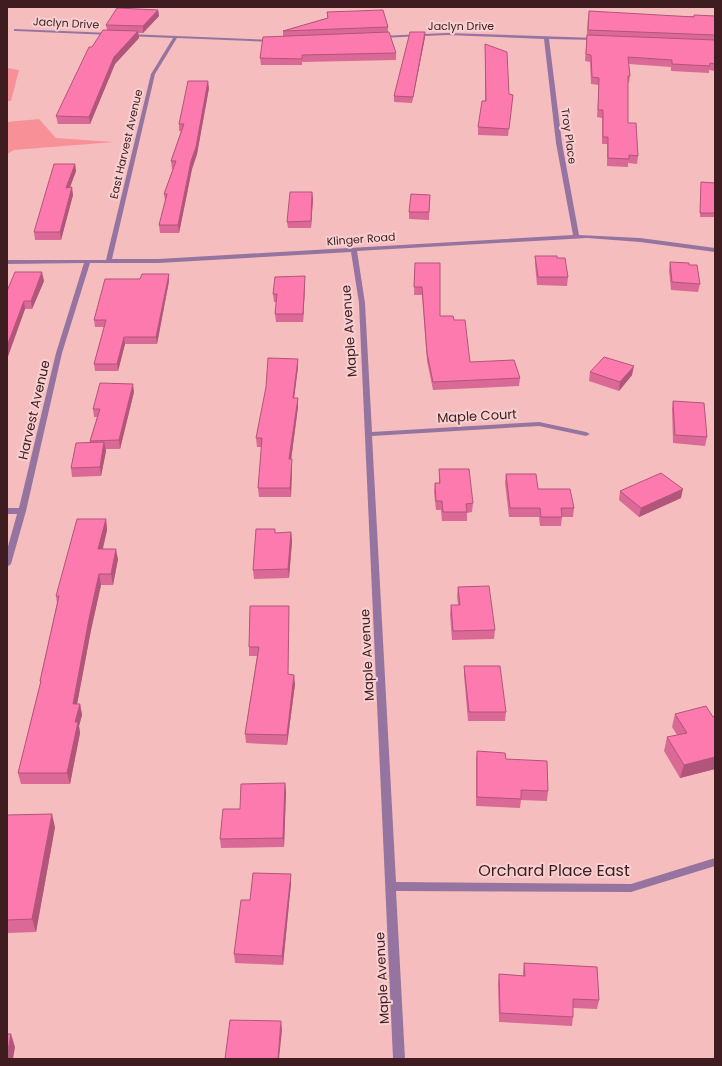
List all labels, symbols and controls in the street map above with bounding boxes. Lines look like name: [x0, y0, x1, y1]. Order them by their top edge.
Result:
street label: Jaclyn Drive: [32, 13, 100, 33]
street label: Jaclyn Drive: [428, 18, 494, 34]
street label: East Harvest Avenue: [106, 88, 146, 200]
street label: Troy Place: [557, 107, 581, 165]
street label: Klinger Road: [326, 229, 396, 249]
street label: Maple Avenue: [336, 284, 362, 378]
street label: Harvest Avenue: [13, 358, 55, 462]
street label: Maple Court: [437, 404, 518, 428]
street label: Maple Avenue: [355, 608, 379, 702]
street label: Orchard Place East: [478, 859, 630, 882]
street label: Maple Avenue: [370, 931, 394, 1025]

